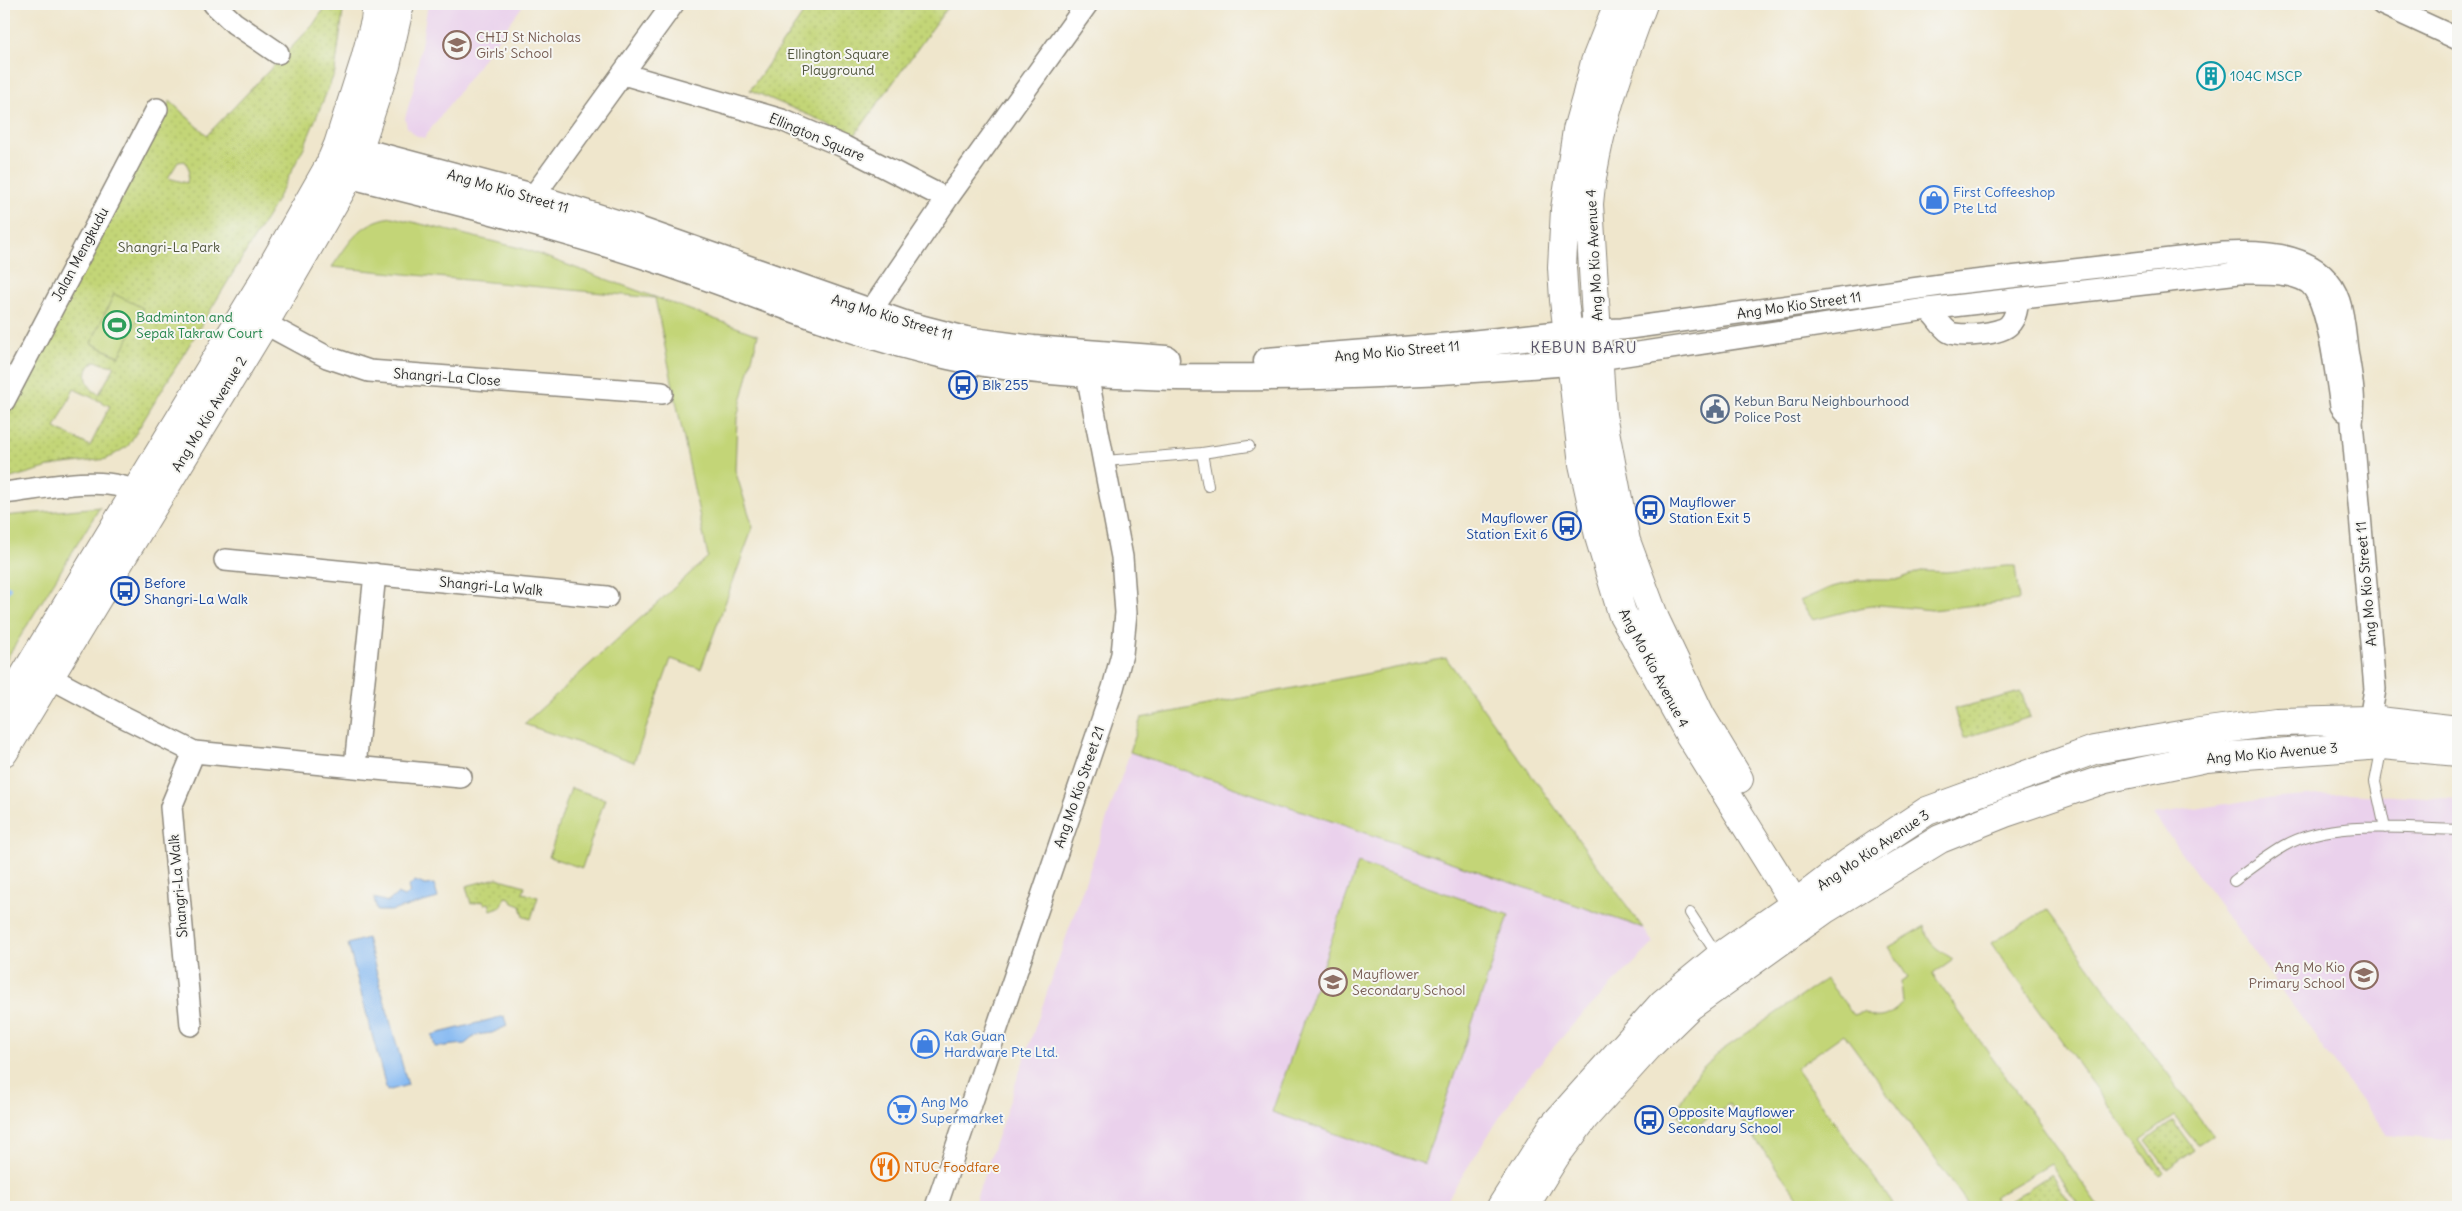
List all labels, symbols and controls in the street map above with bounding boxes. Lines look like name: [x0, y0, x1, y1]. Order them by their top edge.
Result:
place label: CHIJ St Nicholas Girls' School: [476, 28, 581, 62]
school or university icon: CHIJ St Nicholas Girls' School: [442, 30, 472, 60]
park label: Ellington Square Playground: [787, 45, 889, 79]
building icon: 104C MSCP: [2196, 61, 2226, 91]
place label: 104C MSCP: [2230, 67, 2302, 85]
street label: Ellington Square: [767, 109, 867, 165]
street label: Ang Mo Kio Street 11: [445, 165, 571, 217]
place label: First Coffeeshop Pte Ltd: [1953, 183, 2055, 217]
shop icon: First Coffeeshop Pte Ltd: [1919, 185, 1949, 215]
street label: Ang Mo Kio Avenue 4: [1582, 189, 1606, 321]
street label: Jalan Mengkudu: [48, 204, 112, 304]
park label: Shangri-La Park: [118, 238, 220, 256]
street label: Ang Mo Kio Street 11: [1736, 287, 1862, 323]
street label: Ang Mo Kio Street 11: [829, 290, 955, 344]
place label: Badminton and Sepak Takraw Court: [136, 308, 263, 342]
sports icon: Badminton and Sepak Takraw Court: [102, 310, 132, 340]
street label: Ang Mo Kio Street 11: [1334, 337, 1460, 365]
district label: KEBUN BARU: [1530, 337, 1638, 357]
street label: Ang Mo Kio Avenue 2: [167, 353, 251, 475]
street label: Shangri-La Close: [393, 364, 501, 390]
bus stop icon: Blk 255: [948, 370, 978, 400]
place label: Blk 255: [982, 376, 1029, 394]
place label: Kebun Baru Neighbourhood Police Post: [1734, 392, 1909, 426]
public building icon: Kebun Baru Neighbourhood Police Post: [1700, 394, 1730, 424]
place label: Mayflower Station Exit 5: [1669, 493, 1751, 527]
bus stop icon: Mayflower Station Exit 5: [1635, 495, 1665, 525]
place label: Mayflower Station Exit 6: [1466, 509, 1548, 543]
bus stop icon: Mayflower Station Exit 6: [1552, 511, 1582, 541]
street label: Ang Mo Kio Street 11: [2352, 521, 2380, 647]
street label: Shangri-La Walk: [438, 573, 544, 599]
place label: Before Shangri-La Walk: [144, 574, 248, 608]
bus stop icon: Before Shangri-La Walk: [110, 576, 140, 606]
street label: Ang Mo Kio Avenue 4: [1615, 605, 1693, 731]
street label: Ang Mo Kio Street 21: [1050, 724, 1108, 850]
street label: Ang Mo Kio Avenue 3: [2206, 738, 2339, 768]
street label: Ang Mo Kio Avenue 3: [1813, 806, 1933, 894]
street label: Shangri-La Walk: [165, 833, 191, 939]
place label: Ang Mo Kio Primary School: [2249, 958, 2345, 992]
school or university icon: Ang Mo Kio Primary School: [2349, 960, 2379, 990]
place label: Mayflower Secondary School: [1352, 965, 1465, 999]
school or university icon: Mayflower Secondary School: [1318, 967, 1348, 997]
place label: Kak Guan Hardware Pte Ltd.: [944, 1027, 1058, 1061]
shop icon: Kak Guan Hardware Pte Ltd.: [910, 1029, 940, 1059]
place label: Ang Mo Supermarket: [921, 1093, 1004, 1127]
supermarket icon: Ang Mo Supermarket: [887, 1095, 917, 1125]
place label: Opposite Mayflower Secondary School: [1668, 1103, 1795, 1137]
bus stop icon: Opposite Mayflower Secondary School: [1634, 1105, 1664, 1135]
restaurant icon: NTUC Foodfare: [870, 1152, 900, 1182]
place label: NTUC Foodfare: [904, 1158, 1000, 1176]

